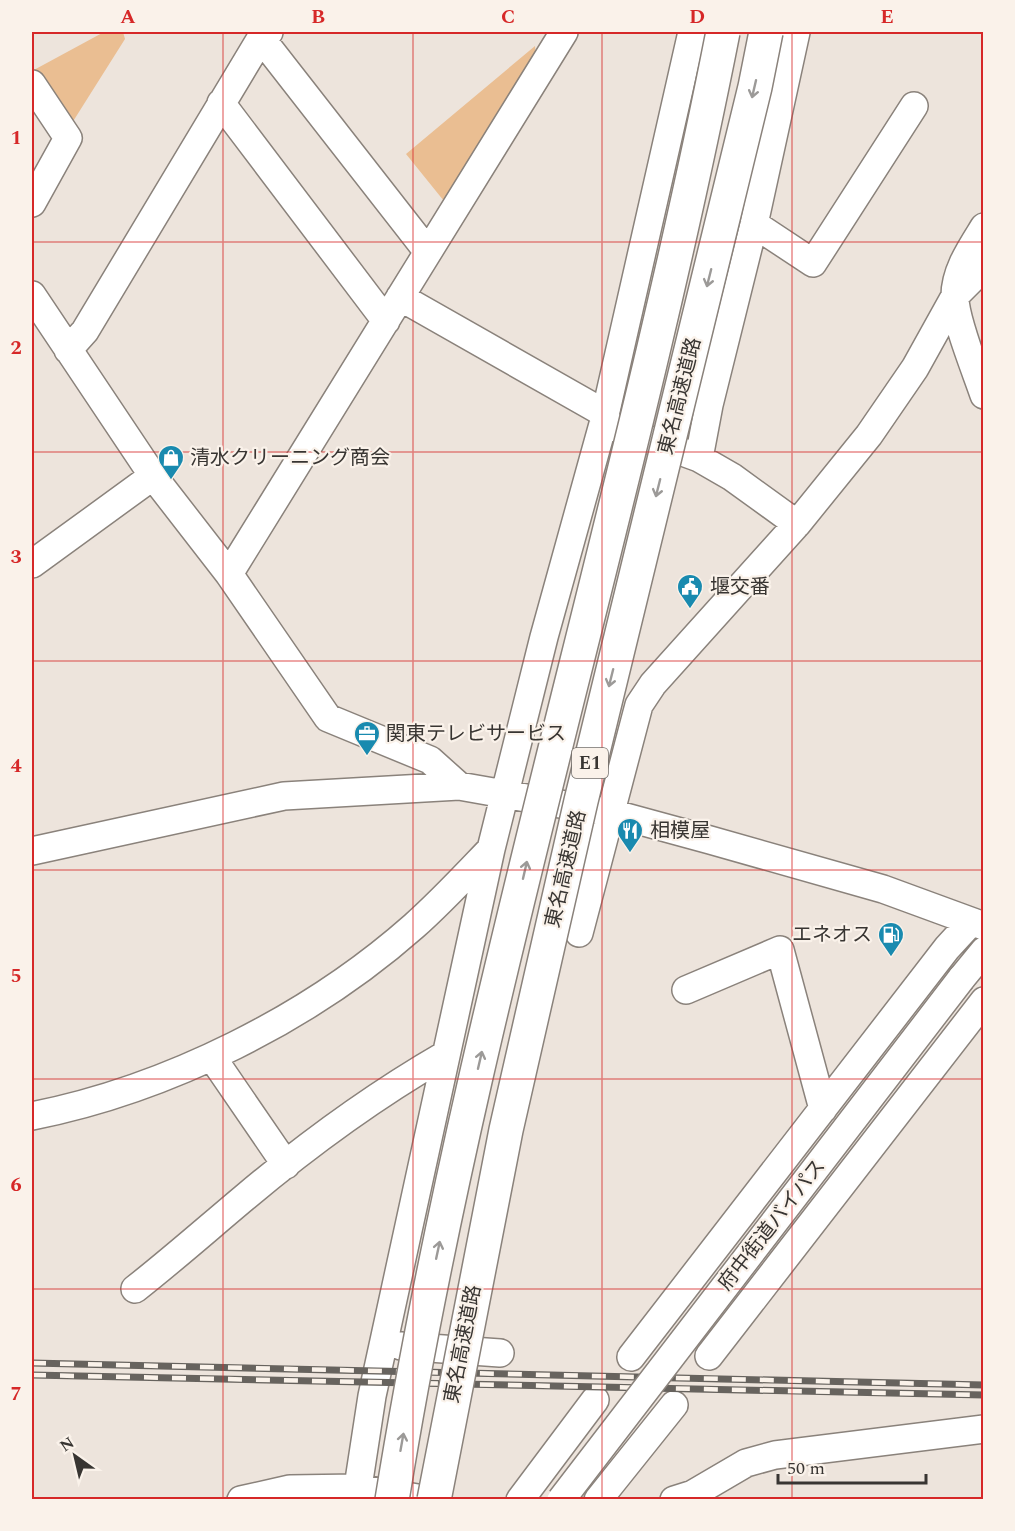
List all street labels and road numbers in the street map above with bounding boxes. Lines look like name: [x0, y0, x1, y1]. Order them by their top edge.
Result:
street label: 東名高速道路: [651, 334, 709, 458]
road number: E1: [572, 748, 608, 778]
street label: 東名高速道路: [538, 807, 594, 931]
street label: 府中街道バイパス: [711, 1153, 833, 1297]
street label: 東名高速道路: [437, 1282, 489, 1406]

